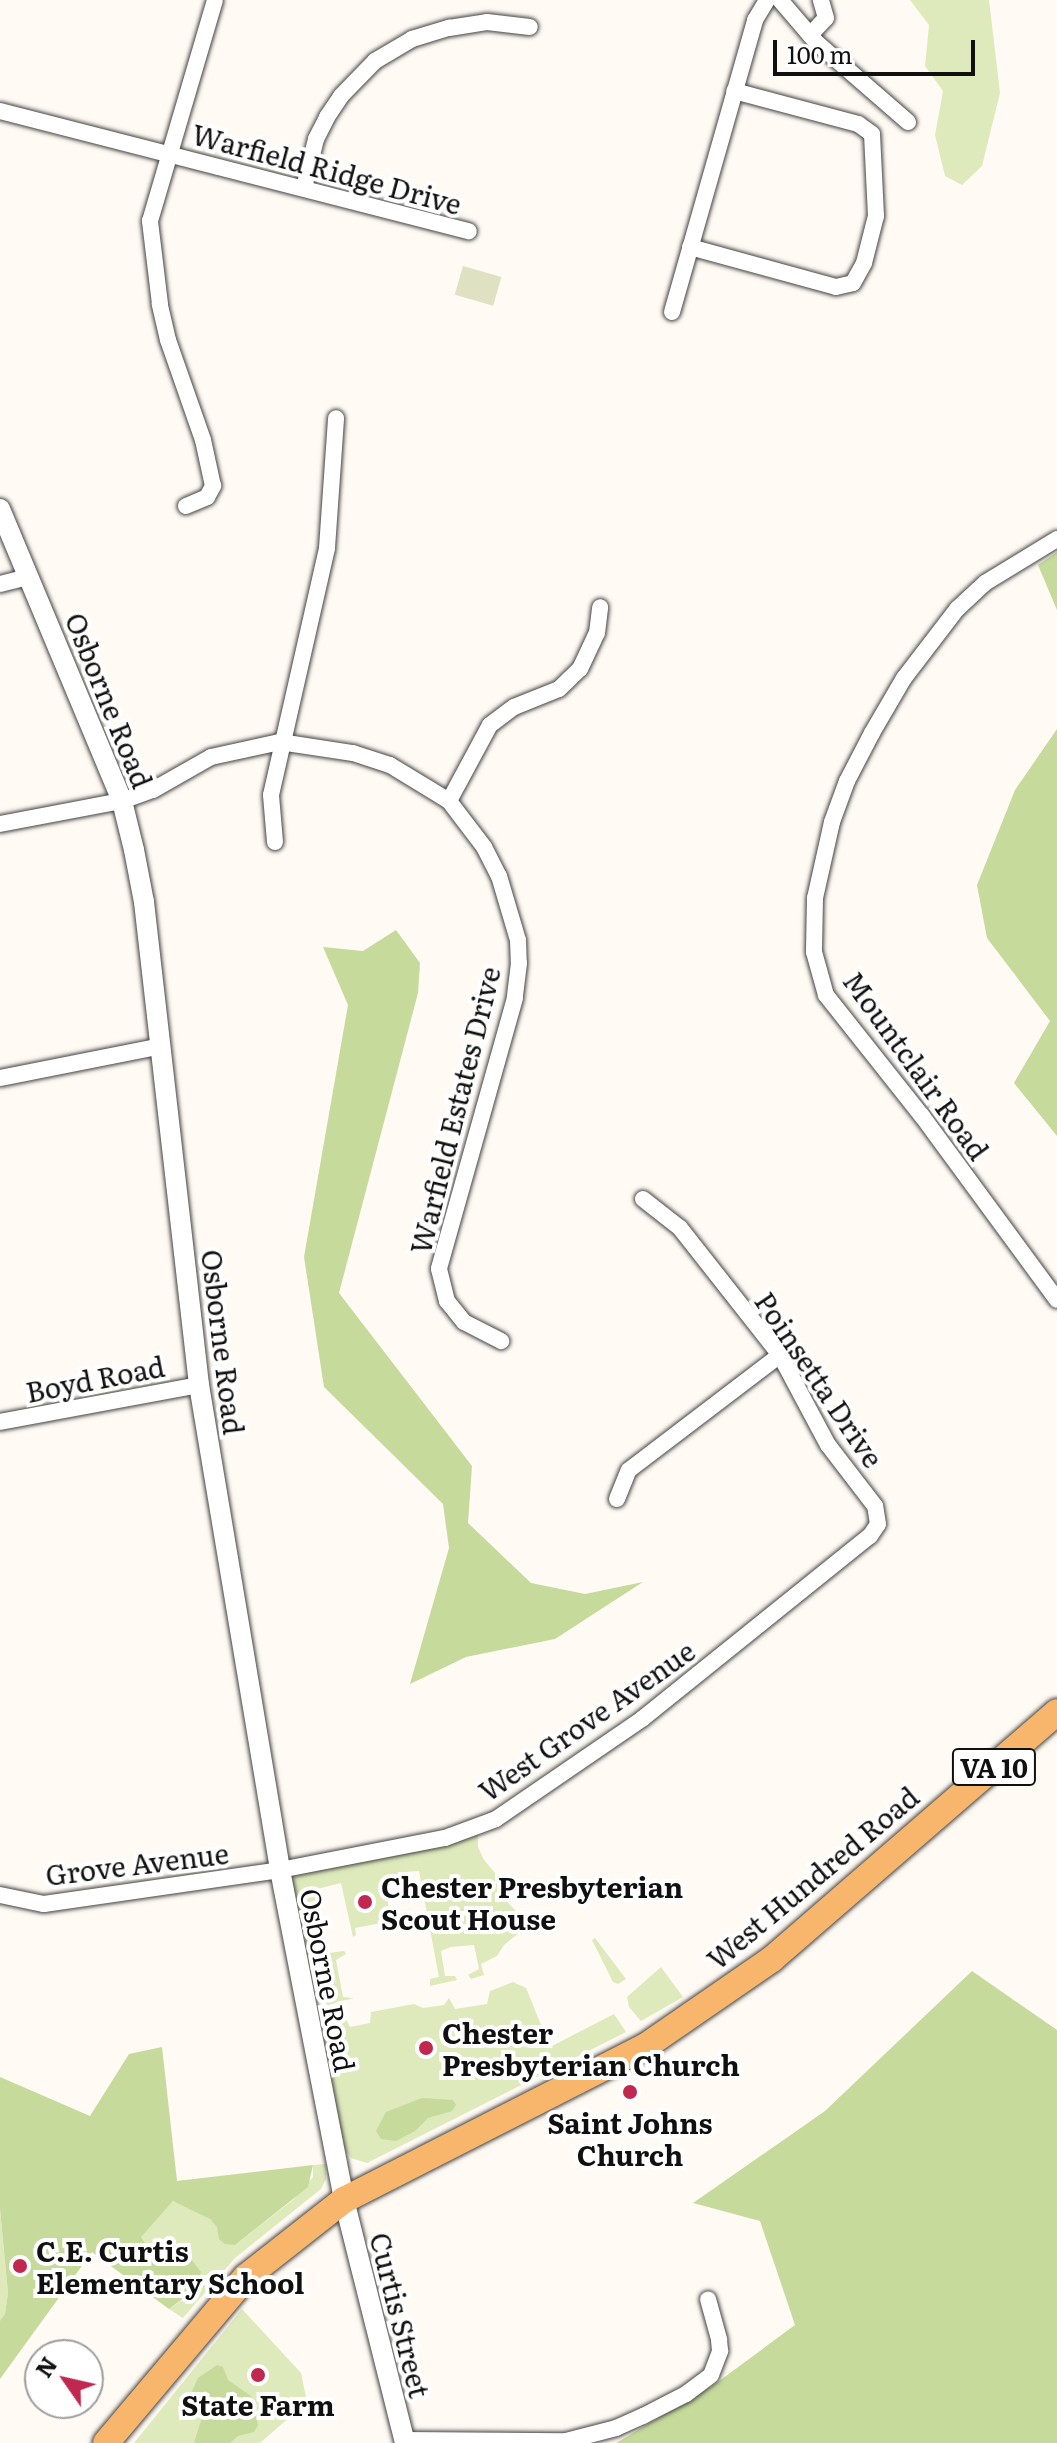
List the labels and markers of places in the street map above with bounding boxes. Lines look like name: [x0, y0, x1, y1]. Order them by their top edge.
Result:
place label: Chester Presbyterian Scout House: [381, 1869, 683, 1935]
marker: Chester Presbyterian Scout House: [356, 1893, 374, 1911]
place label: Chester Presbyterian Church: [442, 2015, 740, 2081]
marker: Chester Presbyterian Church: [417, 2039, 435, 2057]
marker: Saint Johns Church: [621, 2083, 639, 2101]
place label: Saint Johns Church: [548, 2105, 712, 2171]
place label: C.E. Curtis Elementary School: [36, 2233, 304, 2299]
marker: C.E. Curtis Elementary School: [11, 2257, 29, 2275]
marker: State Farm: [249, 2366, 267, 2384]
place label: State Farm: [181, 2387, 335, 2421]

